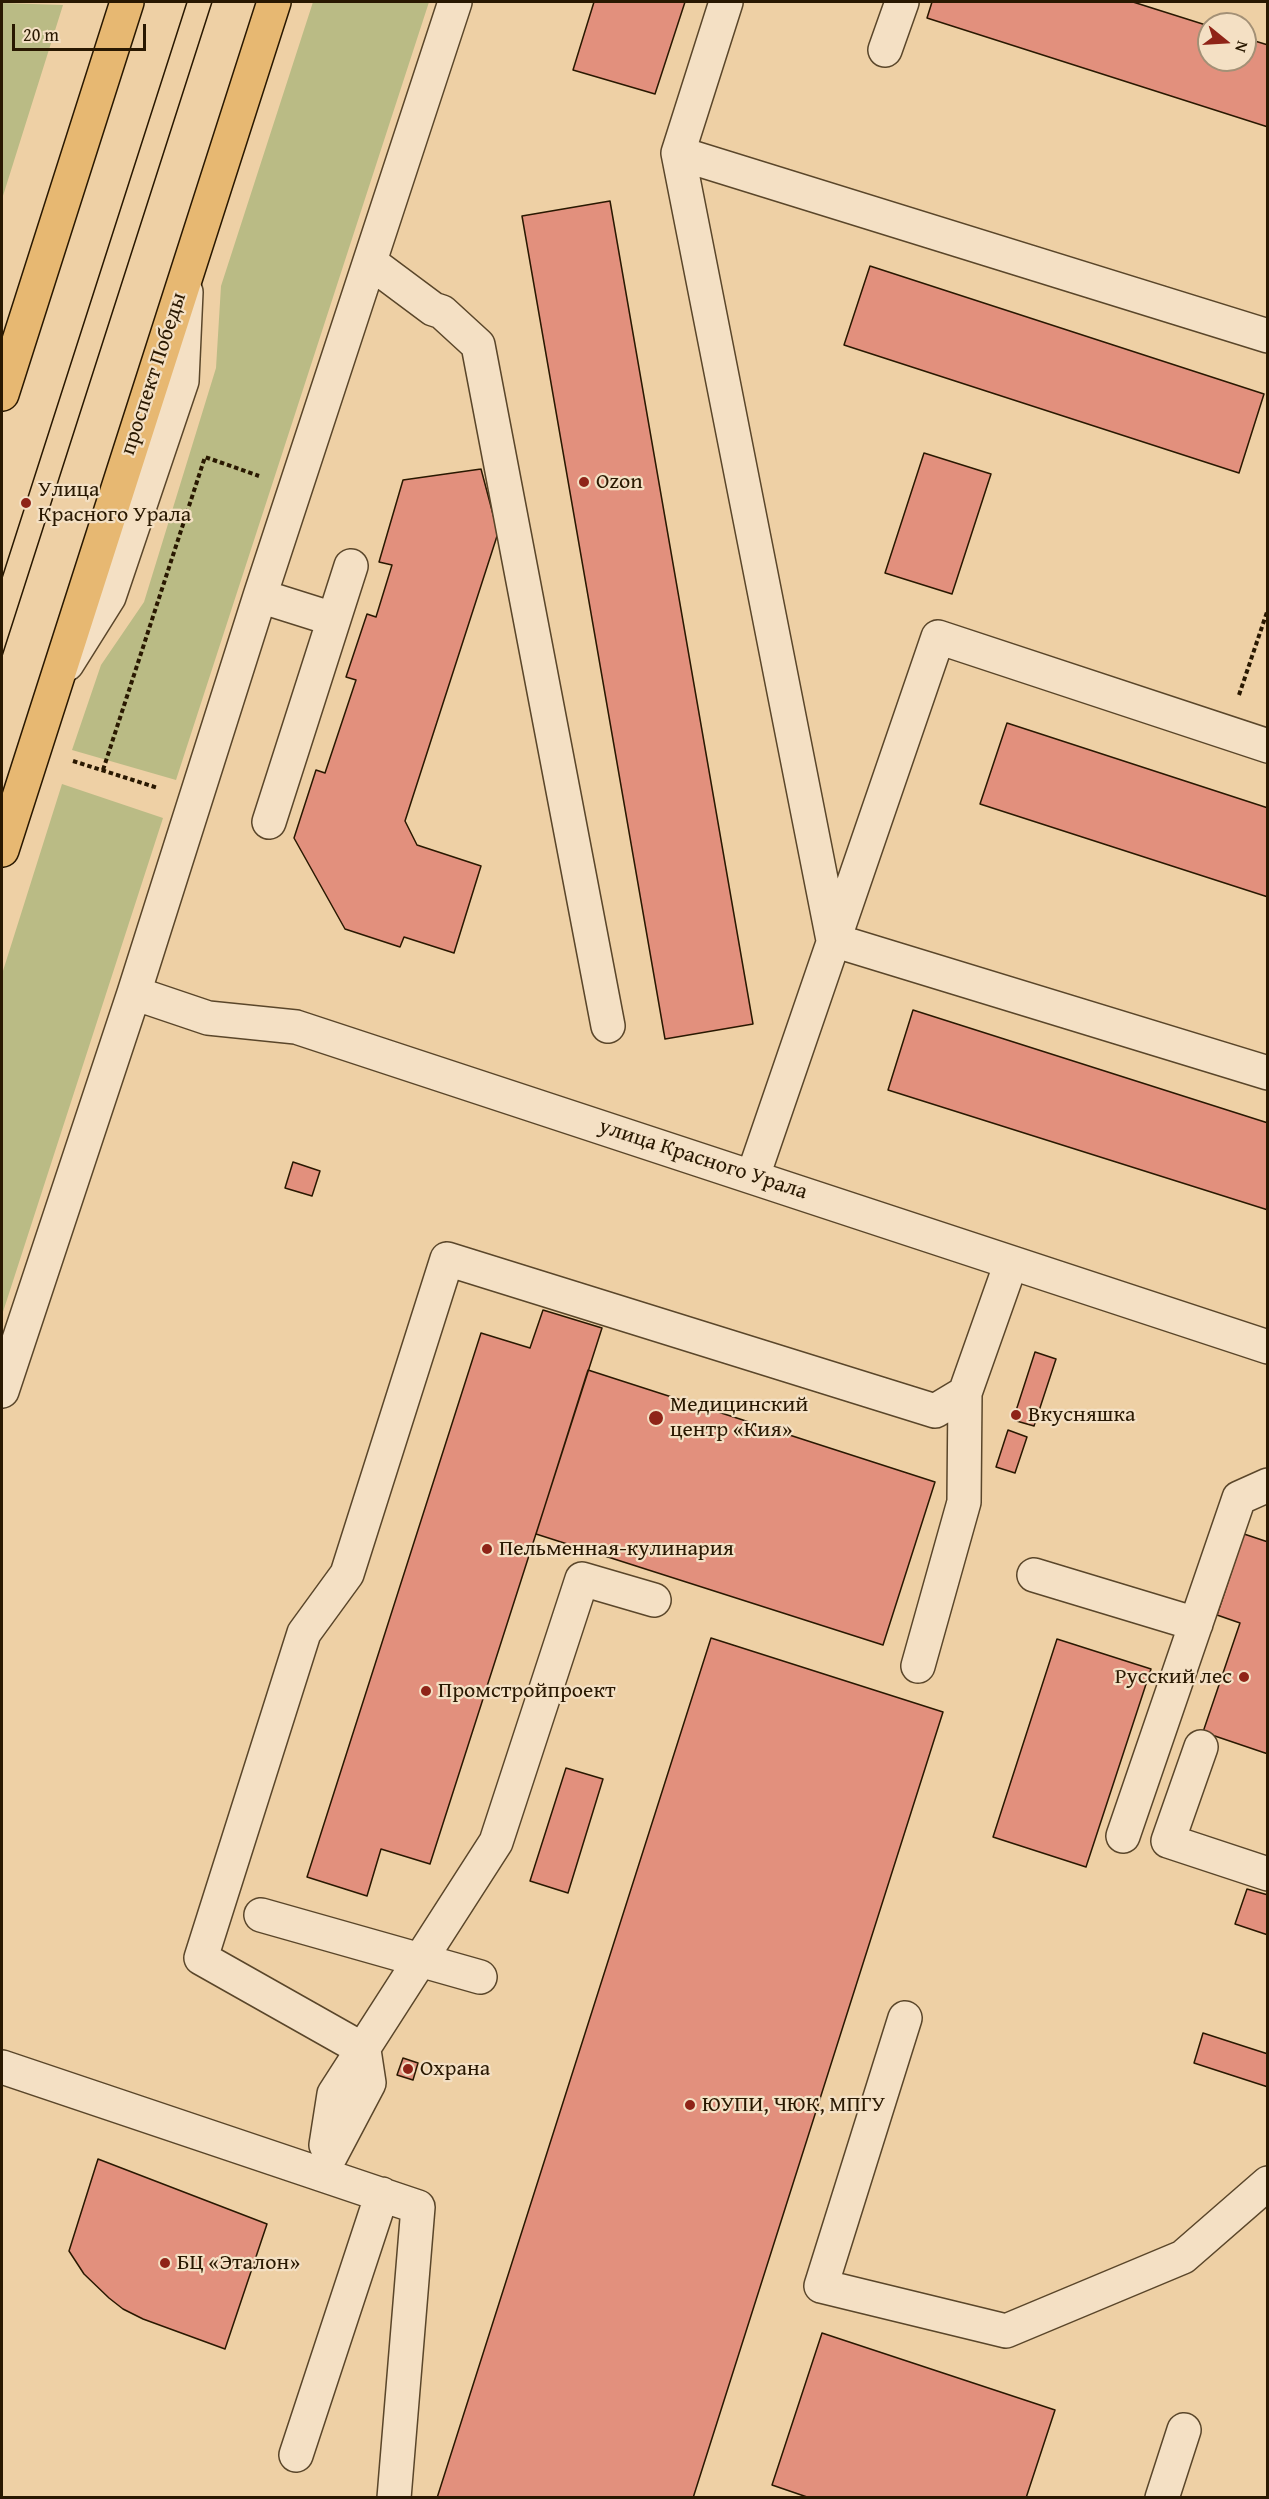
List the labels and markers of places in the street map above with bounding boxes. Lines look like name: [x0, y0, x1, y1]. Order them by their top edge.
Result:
place label: Ozon: [596, 469, 643, 495]
marker: Ozon: [577, 475, 591, 489]
place label: Улица Красного Урала: [38, 477, 191, 528]
marker: Улица Красного Урала: [19, 496, 33, 510]
place label: Медицинский центр «Кия»: [670, 1392, 808, 1444]
place label: Вкусняшка: [1028, 1402, 1135, 1428]
marker: Вкусняшка: [1009, 1408, 1023, 1422]
marker: Медицинский центр «Кия»: [647, 1409, 665, 1427]
place label: Пельменная-кулинария: [499, 1536, 734, 1562]
marker: Пельменная-кулинария: [480, 1542, 494, 1556]
place label: Русский лес: [1115, 1664, 1232, 1690]
marker: Русский лес: [1237, 1670, 1251, 1684]
place label: Промстройпроект: [438, 1678, 616, 1704]
marker: Промстройпроект: [419, 1684, 433, 1698]
place label: Охрана: [420, 2056, 490, 2082]
marker: Охрана: [401, 2062, 415, 2076]
place label: ЮУПИ, ЧЮК, МПГУ: [702, 2092, 885, 2118]
marker: ЮУПИ, ЧЮК, МПГУ: [683, 2098, 697, 2112]
place label: БЦ «Эталон»: [177, 2250, 300, 2276]
marker: БЦ «Эталон»: [158, 2256, 172, 2270]

